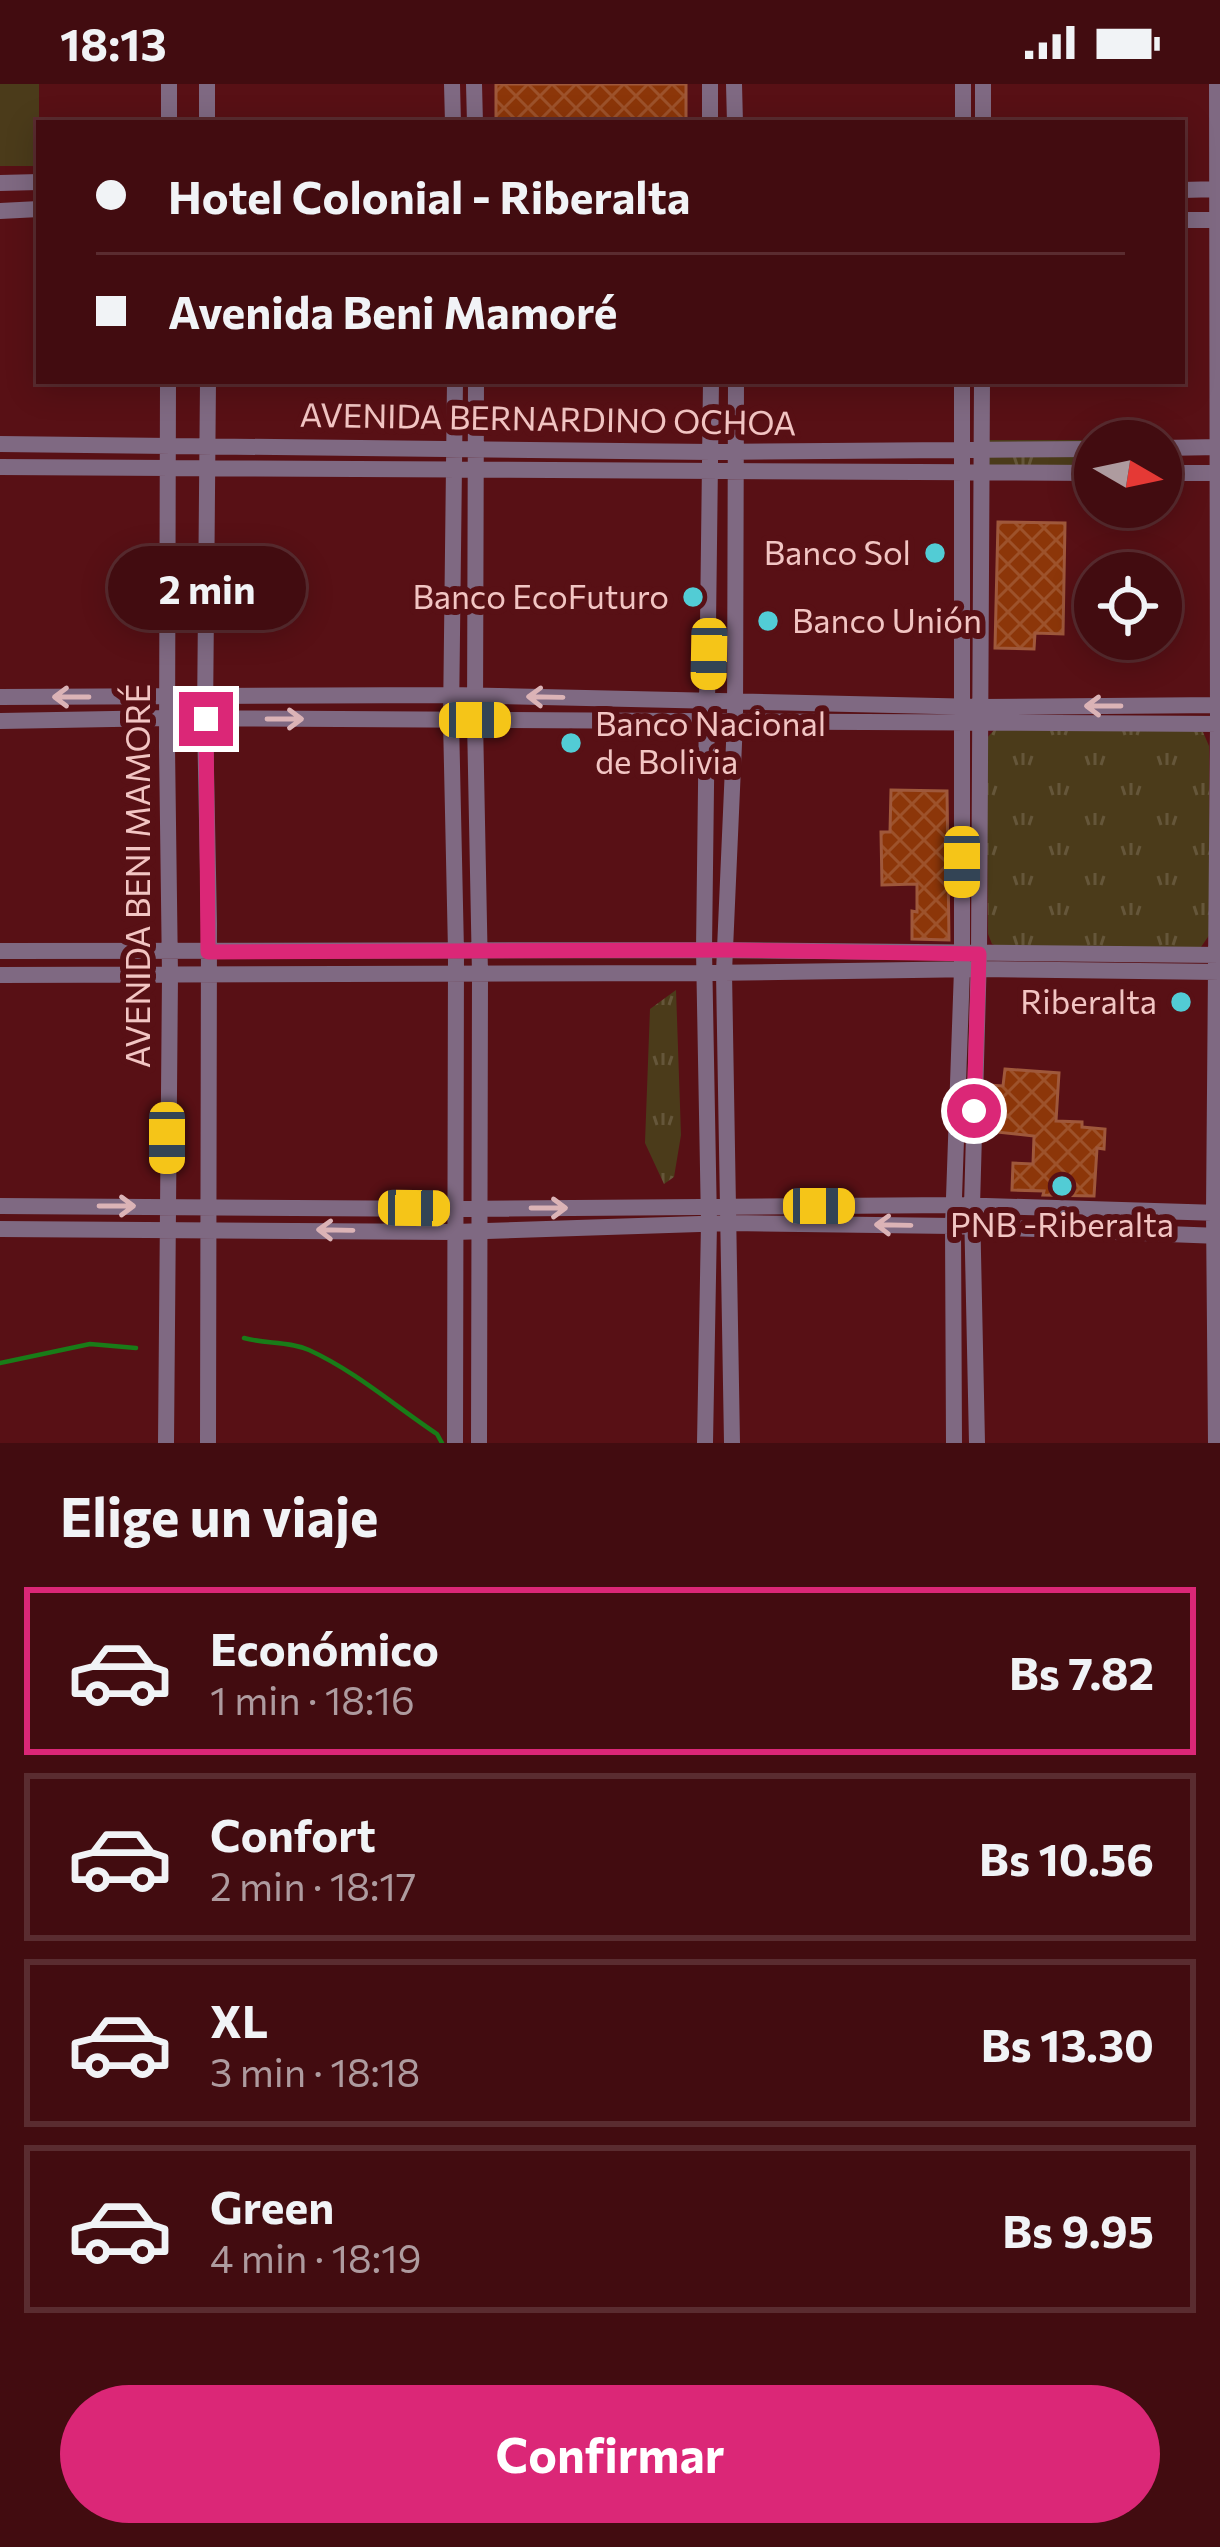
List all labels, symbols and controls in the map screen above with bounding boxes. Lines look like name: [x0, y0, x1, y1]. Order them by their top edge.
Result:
text: 18:13: [60, 15, 167, 70]
text: Hotel Colonial - Riberalta: [168, 168, 690, 223]
text: Avenida Beni Mamoré: [168, 283, 618, 338]
street label: AVENIDA BERNARDINO OCHOA: [299, 393, 797, 442]
north arrow: [1074, 420, 1182, 528]
map controls: [1074, 420, 1182, 660]
place label: Banco Sol: [764, 531, 911, 572]
marker: Banco Sol: [922, 540, 948, 566]
callout: 2 min: [107, 545, 305, 629]
button: locate: [1074, 552, 1182, 660]
text: 2 min: [158, 564, 256, 612]
place label: Banco EcoFuturo: [412, 575, 669, 616]
marker: Banco EcoFuturo: [680, 584, 706, 610]
place label: Banco Unión: [792, 599, 982, 640]
marker: Banco Unión: [755, 608, 781, 634]
car: [690, 618, 728, 690]
street label: AVENIDA BENI MAMORÉ: [116, 684, 157, 1068]
one-way arrow: [526, 685, 565, 708]
one-way arrow: [52, 686, 91, 708]
route end: [179, 692, 233, 746]
one-way arrow: [1084, 694, 1123, 717]
car: [439, 702, 511, 738]
place label: Banco Nacional de Bolivia: [595, 702, 826, 781]
one-way arrow: [265, 708, 304, 730]
marker: Banco Nacional de Bolivia: [558, 730, 584, 756]
car: [944, 826, 980, 898]
place label: Riberalta: [1020, 980, 1157, 1021]
marker: Riberalta: [1168, 989, 1194, 1015]
route start: [947, 1084, 1001, 1138]
car: [149, 1102, 185, 1174]
marker: PNB -Riberalta: [1049, 1173, 1075, 1199]
car: [783, 1188, 855, 1224]
car: [378, 1189, 450, 1227]
one-way arrow: [97, 1194, 136, 1217]
one-way arrow: [529, 1197, 568, 1219]
place label: PNB -Riberalta: [950, 1203, 1174, 1244]
one-way arrow: [874, 1214, 913, 1236]
one-way arrow: [316, 1219, 355, 1242]
text: Elige un viaje: [60, 1482, 378, 1548]
icon: car: [66, 1617, 174, 1725]
text: Económico: [210, 1620, 439, 1675]
text: Bs 7.82: [1009, 1644, 1154, 1699]
text: 1 min · 18:16: [210, 1675, 415, 1723]
icon: car: [66, 1803, 174, 1911]
text: Confort: [210, 1806, 376, 1861]
text: Bs 10.56: [979, 1830, 1154, 1885]
text: 2 min · 18:17: [210, 1861, 416, 1909]
icon: car: [66, 1989, 174, 2097]
text: XL: [210, 1992, 268, 2047]
text: Bs 13.30: [981, 2016, 1154, 2071]
text: 3 min · 18:18: [210, 2047, 420, 2095]
icon: car: [66, 2175, 174, 2283]
text: Green: [210, 2178, 334, 2233]
text: Bs 9.95: [1002, 2202, 1154, 2257]
text: 4 min · 18:19: [210, 2233, 421, 2281]
button: Confirmar: [60, 2385, 1160, 2523]

